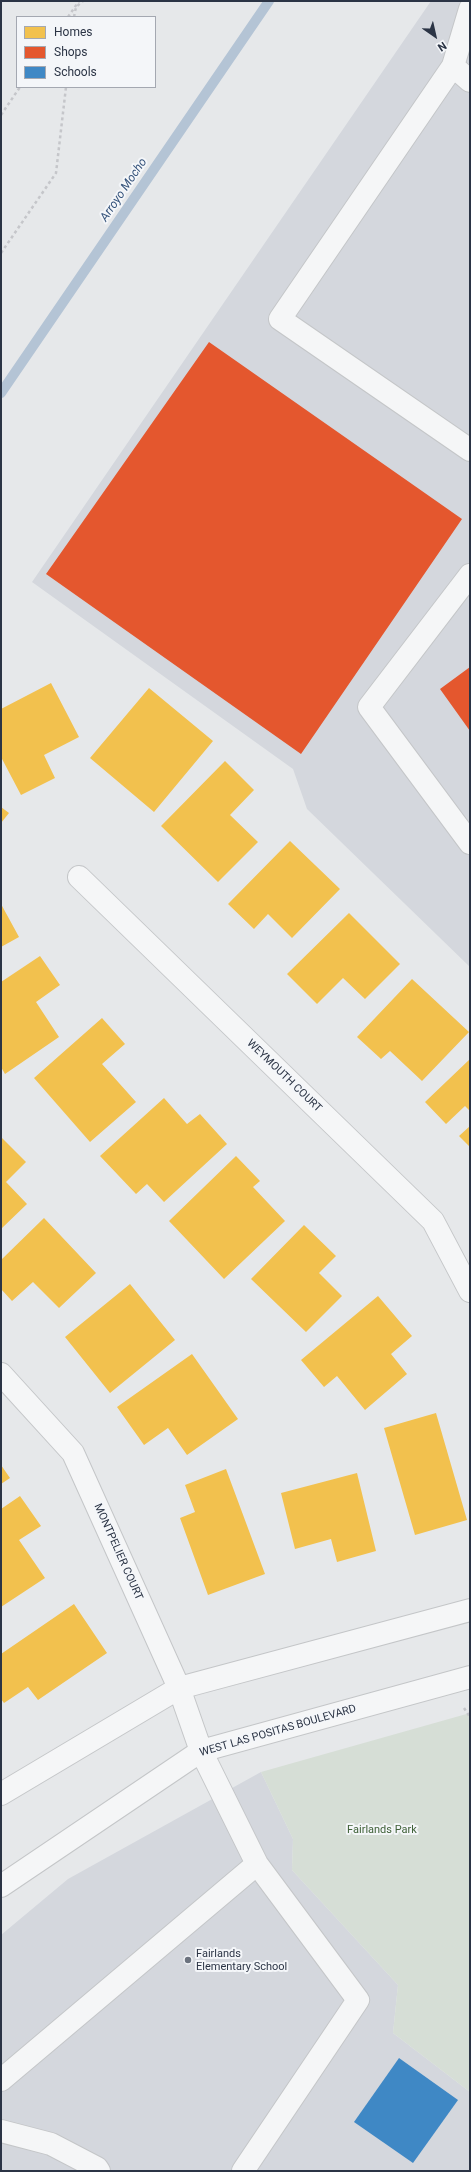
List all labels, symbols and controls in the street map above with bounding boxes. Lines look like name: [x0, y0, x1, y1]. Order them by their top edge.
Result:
legend: [16, 16, 156, 88]
north arrow: [415, 16, 455, 56]
text: Homes: [54, 25, 92, 39]
text: N: [435, 39, 449, 54]
text: Shops: [54, 45, 88, 59]
text: Schools: [54, 65, 97, 79]
water label: Arroyo Mocho: [98, 156, 150, 224]
street label: WEYMOUTH COURT: [244, 1037, 324, 1115]
street label: MONTPELIER COURT: [91, 1502, 145, 1602]
street label: WEST LAS POSITAS BOULEVARD: [198, 1702, 358, 1760]
park label: Fairlands Park: [347, 1823, 417, 1837]
place label: Fairlands Elementary School: [196, 1947, 287, 1973]
marker: Fairlands Elementary School: [183, 1955, 193, 1965]

